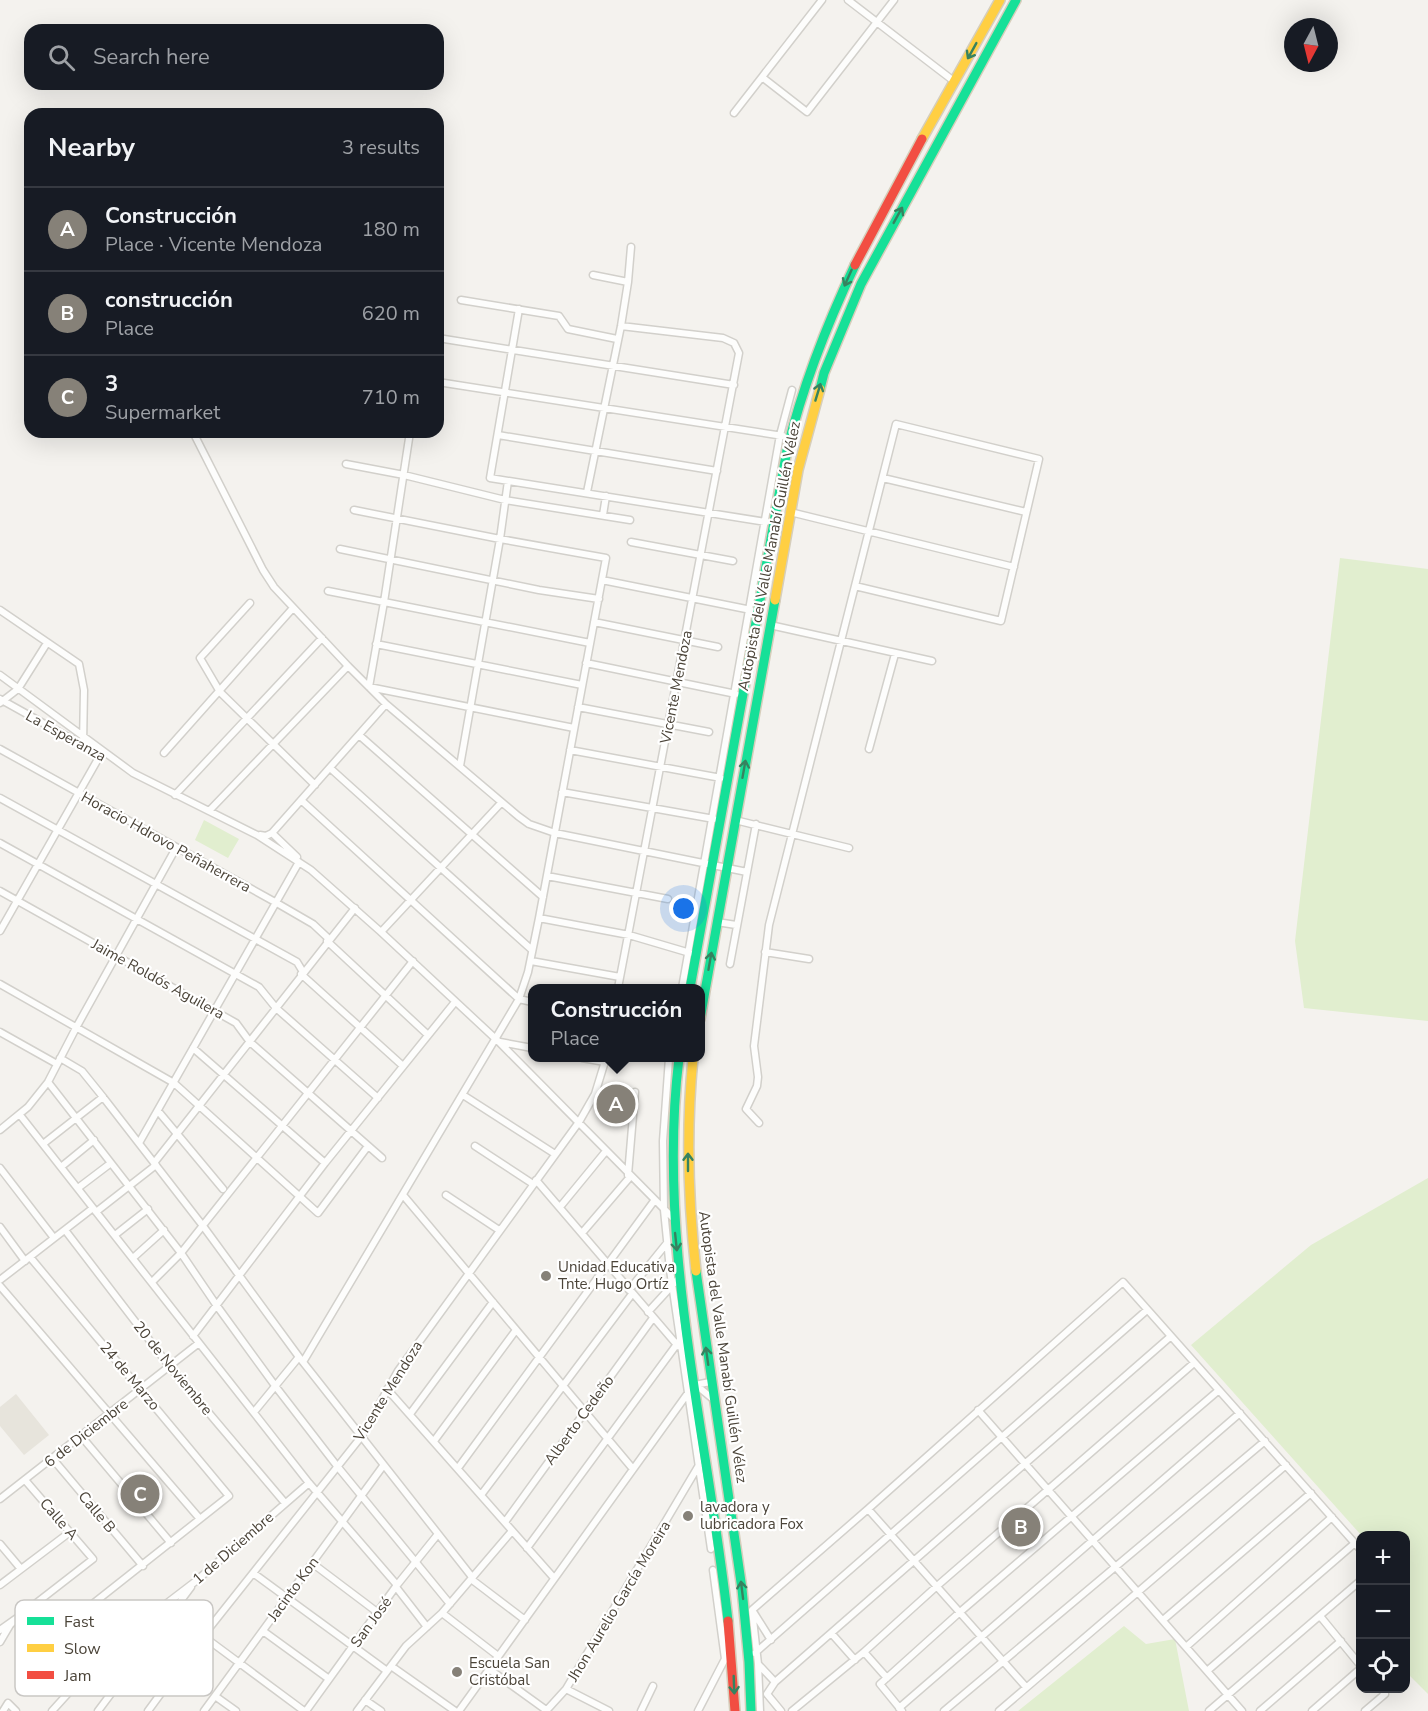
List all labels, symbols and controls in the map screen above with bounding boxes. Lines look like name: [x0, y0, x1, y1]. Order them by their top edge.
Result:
north arrow: [1284, 18, 1338, 72]
search box: [24, 24, 444, 90]
icon: search: [45, 41, 78, 74]
text: Search here: [93, 42, 210, 72]
one-way arrow: [966, 42, 978, 59]
text: Nearby: [48, 130, 135, 165]
text: 3 results: [342, 134, 420, 161]
text: Construcción: [105, 201, 237, 231]
one-way arrow: [892, 207, 904, 224]
text: A: [60, 216, 75, 243]
text: 180 m: [362, 216, 420, 243]
text: Place · Vicente Mendoza: [105, 231, 322, 258]
one-way arrow: [842, 268, 854, 286]
text: construcción: [105, 285, 233, 315]
text: B: [61, 300, 74, 327]
text: 620 m: [362, 300, 420, 327]
text: Place: [105, 315, 154, 342]
text: 3: [105, 369, 118, 399]
one-way arrow: [813, 383, 824, 402]
text: C: [61, 384, 74, 411]
text: 710 m: [362, 384, 420, 411]
text: Supermarket: [105, 399, 220, 426]
street label: Autopista del Valle Manabí Guillén Vélez: [733, 419, 805, 693]
street label: Vicente Mendoza: [655, 629, 697, 746]
street label: La Esperanza: [22, 706, 110, 766]
one-way arrow: [739, 759, 750, 779]
street label: Horacio Hdrovo Peñaherrera: [78, 787, 254, 897]
your location: [669, 894, 698, 923]
street label: Jaime Roldós Aguilera: [87, 934, 228, 1024]
one-way arrow: [705, 952, 716, 971]
popup: [528, 984, 705, 1062]
text: Construcción: [551, 995, 682, 1025]
text: Place: [551, 1025, 599, 1052]
pin: A: [596, 1082, 636, 1126]
one-way arrow: [682, 1152, 694, 1172]
street label: Autopista del Valle Manabí Guillén Vélez: [694, 1210, 752, 1484]
one-way arrow: [671, 1231, 682, 1251]
place label: Unidad Educativa Tnte. Hugo Ortíz: [558, 1257, 675, 1294]
marker: Unidad Educativa Tnte. Hugo Ortíz: [539, 1269, 553, 1283]
street label: 20 de Noviembre: [129, 1317, 217, 1419]
street label: 24 de Marzo: [95, 1337, 165, 1415]
street label: Vicente Mendoza: [348, 1337, 427, 1446]
one-way arrow: [701, 1346, 712, 1366]
street label: Alberto Cedeño: [540, 1371, 618, 1469]
street label: 6 de Diciembre: [40, 1394, 132, 1472]
pin: C: [120, 1472, 160, 1516]
street label: Calle B: [74, 1487, 120, 1537]
street label: Calle A: [35, 1494, 83, 1544]
place label: lavadora y lubricadora Fox: [700, 1497, 804, 1534]
pin: B: [1002, 1504, 1040, 1550]
street label: 1 de Diciembre: [188, 1507, 278, 1589]
marker: lavadora y lubricadora Fox: [681, 1509, 695, 1523]
street label: Jhon Aurelio García Moreira: [562, 1517, 675, 1686]
map controls: [1356, 1531, 1410, 1693]
button: +: [1356, 1531, 1410, 1585]
street label: Jacinto Kon: [262, 1553, 323, 1626]
one-way arrow: [737, 1581, 748, 1600]
button: −: [1356, 1585, 1410, 1639]
street label: San José: [346, 1593, 396, 1651]
legend: [15, 1600, 213, 1696]
text: Fast: [64, 1611, 95, 1633]
text: Slow: [64, 1638, 101, 1660]
button: locate: [1356, 1639, 1410, 1693]
place label: Escuela San Cristóbal: [469, 1653, 550, 1690]
text: Jam: [63, 1665, 91, 1687]
marker: Escuela San Cristóbal: [450, 1665, 464, 1679]
one-way arrow: [728, 1674, 740, 1694]

